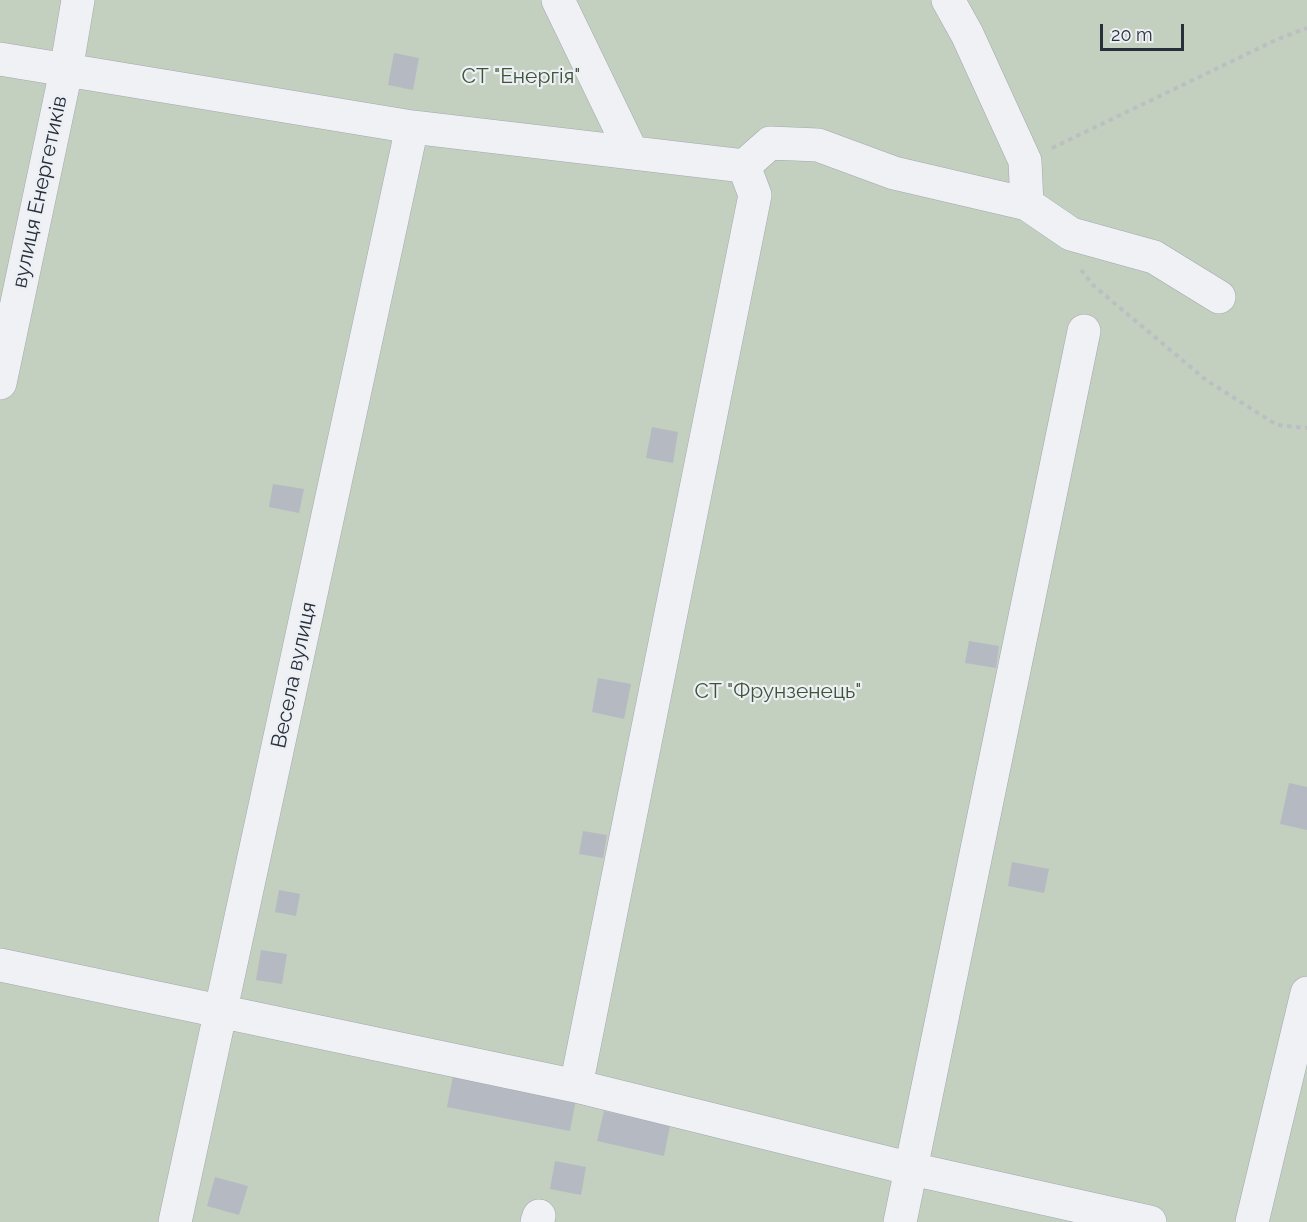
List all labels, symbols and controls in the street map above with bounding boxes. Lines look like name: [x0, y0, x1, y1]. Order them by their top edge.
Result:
scale bar: [1103, 12, 1187, 50]
text: 20 m: [1111, 24, 1153, 45]
park label: СТ "Енергія": [462, 64, 580, 90]
street label: вулиця Енергетиків: [7, 94, 73, 290]
street label: Весела вулиця: [266, 600, 322, 750]
park label: СТ "Фрунзенець": [695, 679, 861, 705]

